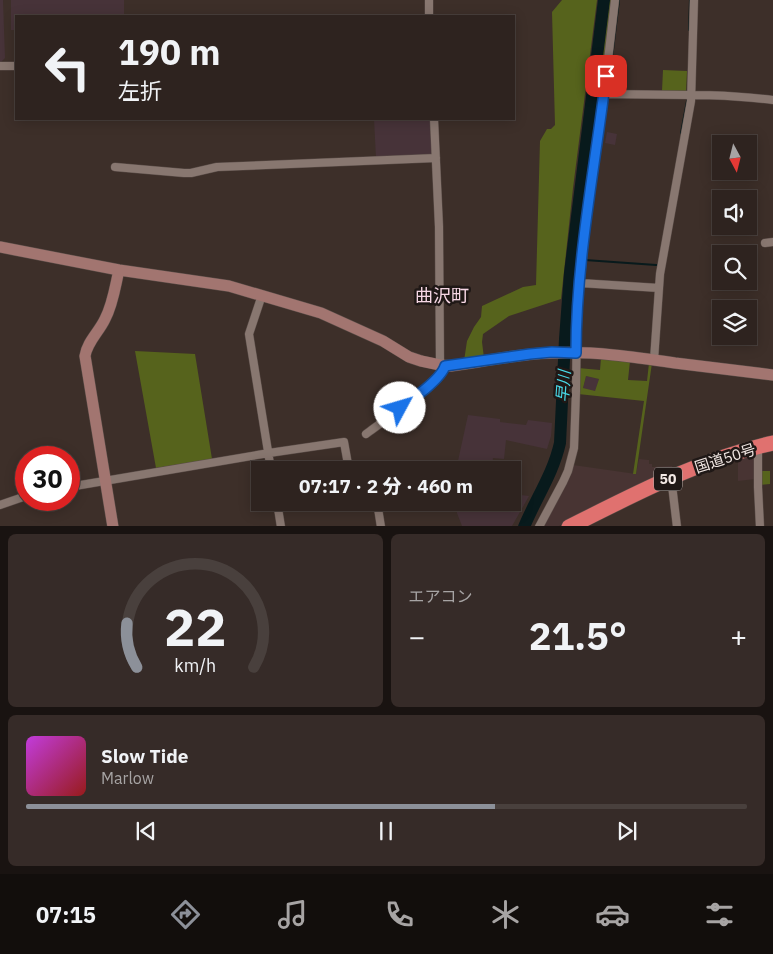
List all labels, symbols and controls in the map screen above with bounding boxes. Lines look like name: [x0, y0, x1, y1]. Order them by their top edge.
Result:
text: 190 m: [118, 29, 221, 75]
icon: left: [35, 35, 100, 100]
pin: [585, 55, 627, 97]
icon: arrive: [592, 62, 620, 90]
text: 左折: [118, 76, 162, 105]
north arrow: [712, 135, 758, 180]
map controls: [712, 135, 757, 345]
button: sound: [712, 190, 757, 235]
button: search: [712, 245, 757, 290]
district label: 曲沢町: [415, 284, 469, 307]
button: layers: [712, 300, 757, 345]
water label: 早川: [552, 367, 574, 403]
position arrow: [373, 381, 425, 433]
street label: 国道50号: [692, 439, 758, 477]
speed limit sign: 30: [15, 446, 80, 511]
road number: 50: [654, 468, 682, 490]
text: 07:17 · 2 分 · 460 m: [299, 474, 473, 498]
text: エアコン: [409, 586, 473, 606]
text: 22: [164, 593, 226, 660]
text: 21.5°: [529, 611, 627, 660]
text: −: [409, 618, 425, 655]
text: +: [730, 618, 747, 655]
text: km/h: [174, 654, 216, 677]
text: Slow Tide: [101, 744, 188, 768]
text: Marlow: [101, 768, 154, 788]
icon: previous: [132, 817, 160, 845]
icon: pause: [372, 817, 400, 845]
icon: next: [613, 817, 641, 845]
icon: directions: [168, 897, 203, 932]
icon: music: [275, 897, 310, 932]
icon: phone: [382, 897, 417, 932]
icon: climate: [488, 897, 523, 932]
icon: car: [595, 897, 630, 932]
icon: filters: [702, 897, 737, 932]
text: 07:15: [36, 900, 96, 929]

